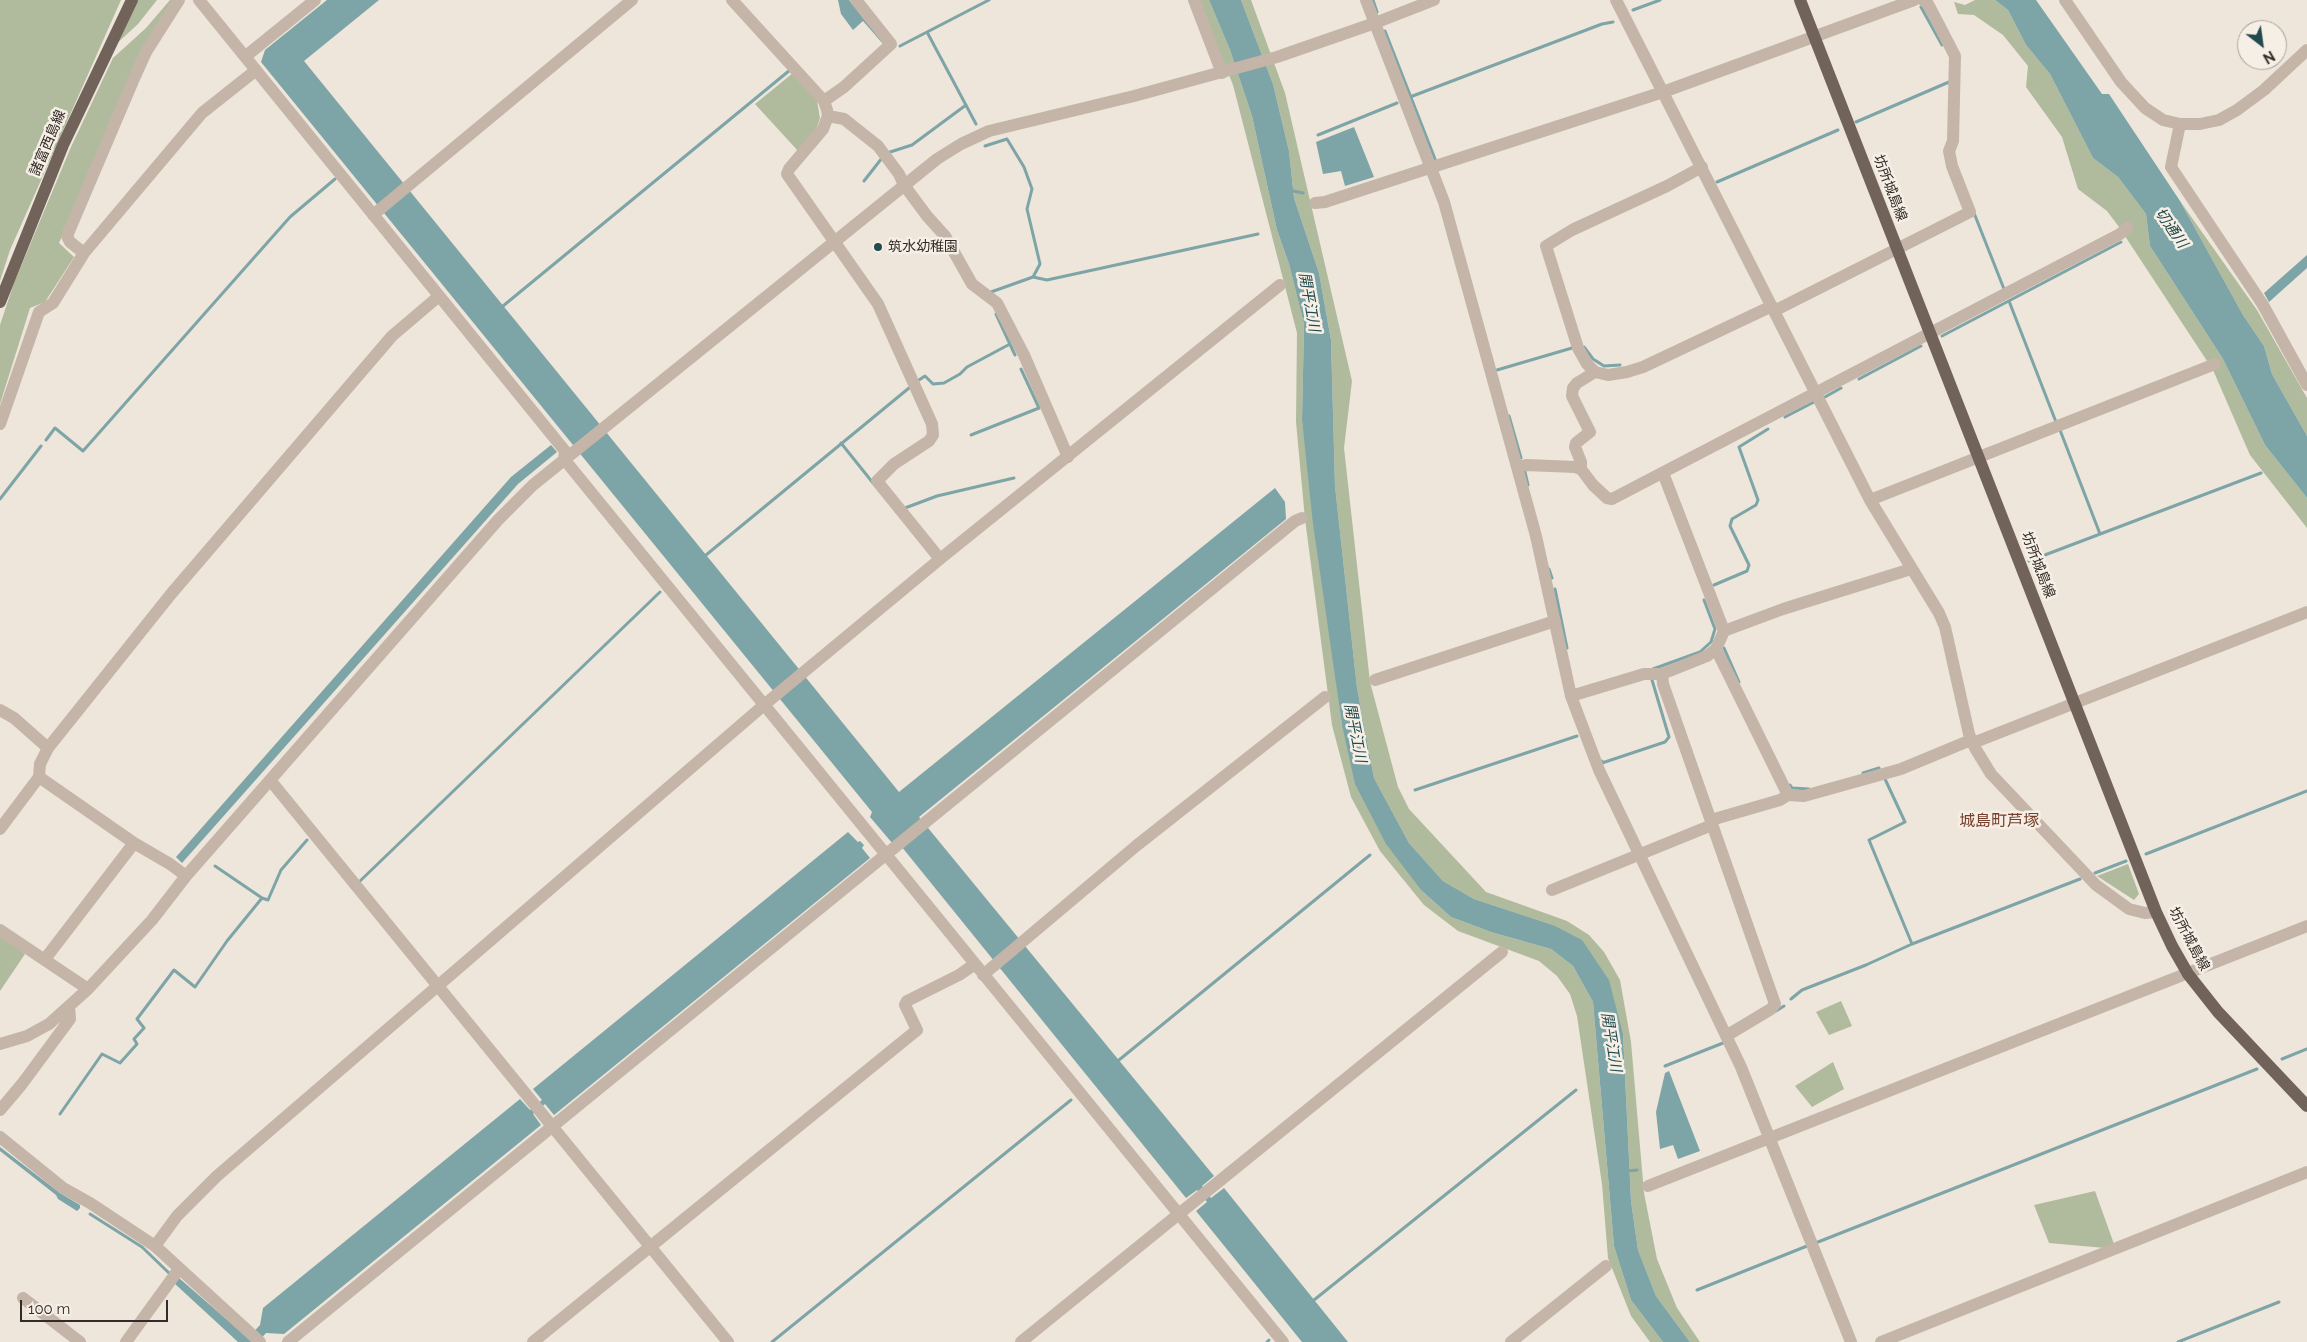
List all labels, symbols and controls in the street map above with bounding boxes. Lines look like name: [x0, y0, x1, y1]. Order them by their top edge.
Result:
north arrow: [2237, 20, 2287, 70]
text: N: [2260, 48, 2278, 67]
street label: 諸富西島線: [27, 108, 69, 178]
street label: 坊所城島線: [1870, 152, 1910, 224]
water label: 切通川: [2151, 204, 2191, 252]
place label: 筑水幼稚園: [888, 239, 958, 255]
marker: 筑水幼稚園: [872, 241, 884, 253]
water label: 開平江川: [1295, 271, 1323, 333]
street label: 坊所城島線: [2018, 529, 2058, 601]
water label: 開平江川: [1340, 702, 1370, 764]
district label: 城島町芦塚: [1959, 811, 2039, 831]
street label: 坊所城島線: [2165, 904, 2213, 974]
water label: 開平江川: [1597, 1011, 1625, 1073]
scale bar: [22, 1290, 170, 1322]
text: 100 m: [28, 1300, 70, 1318]

